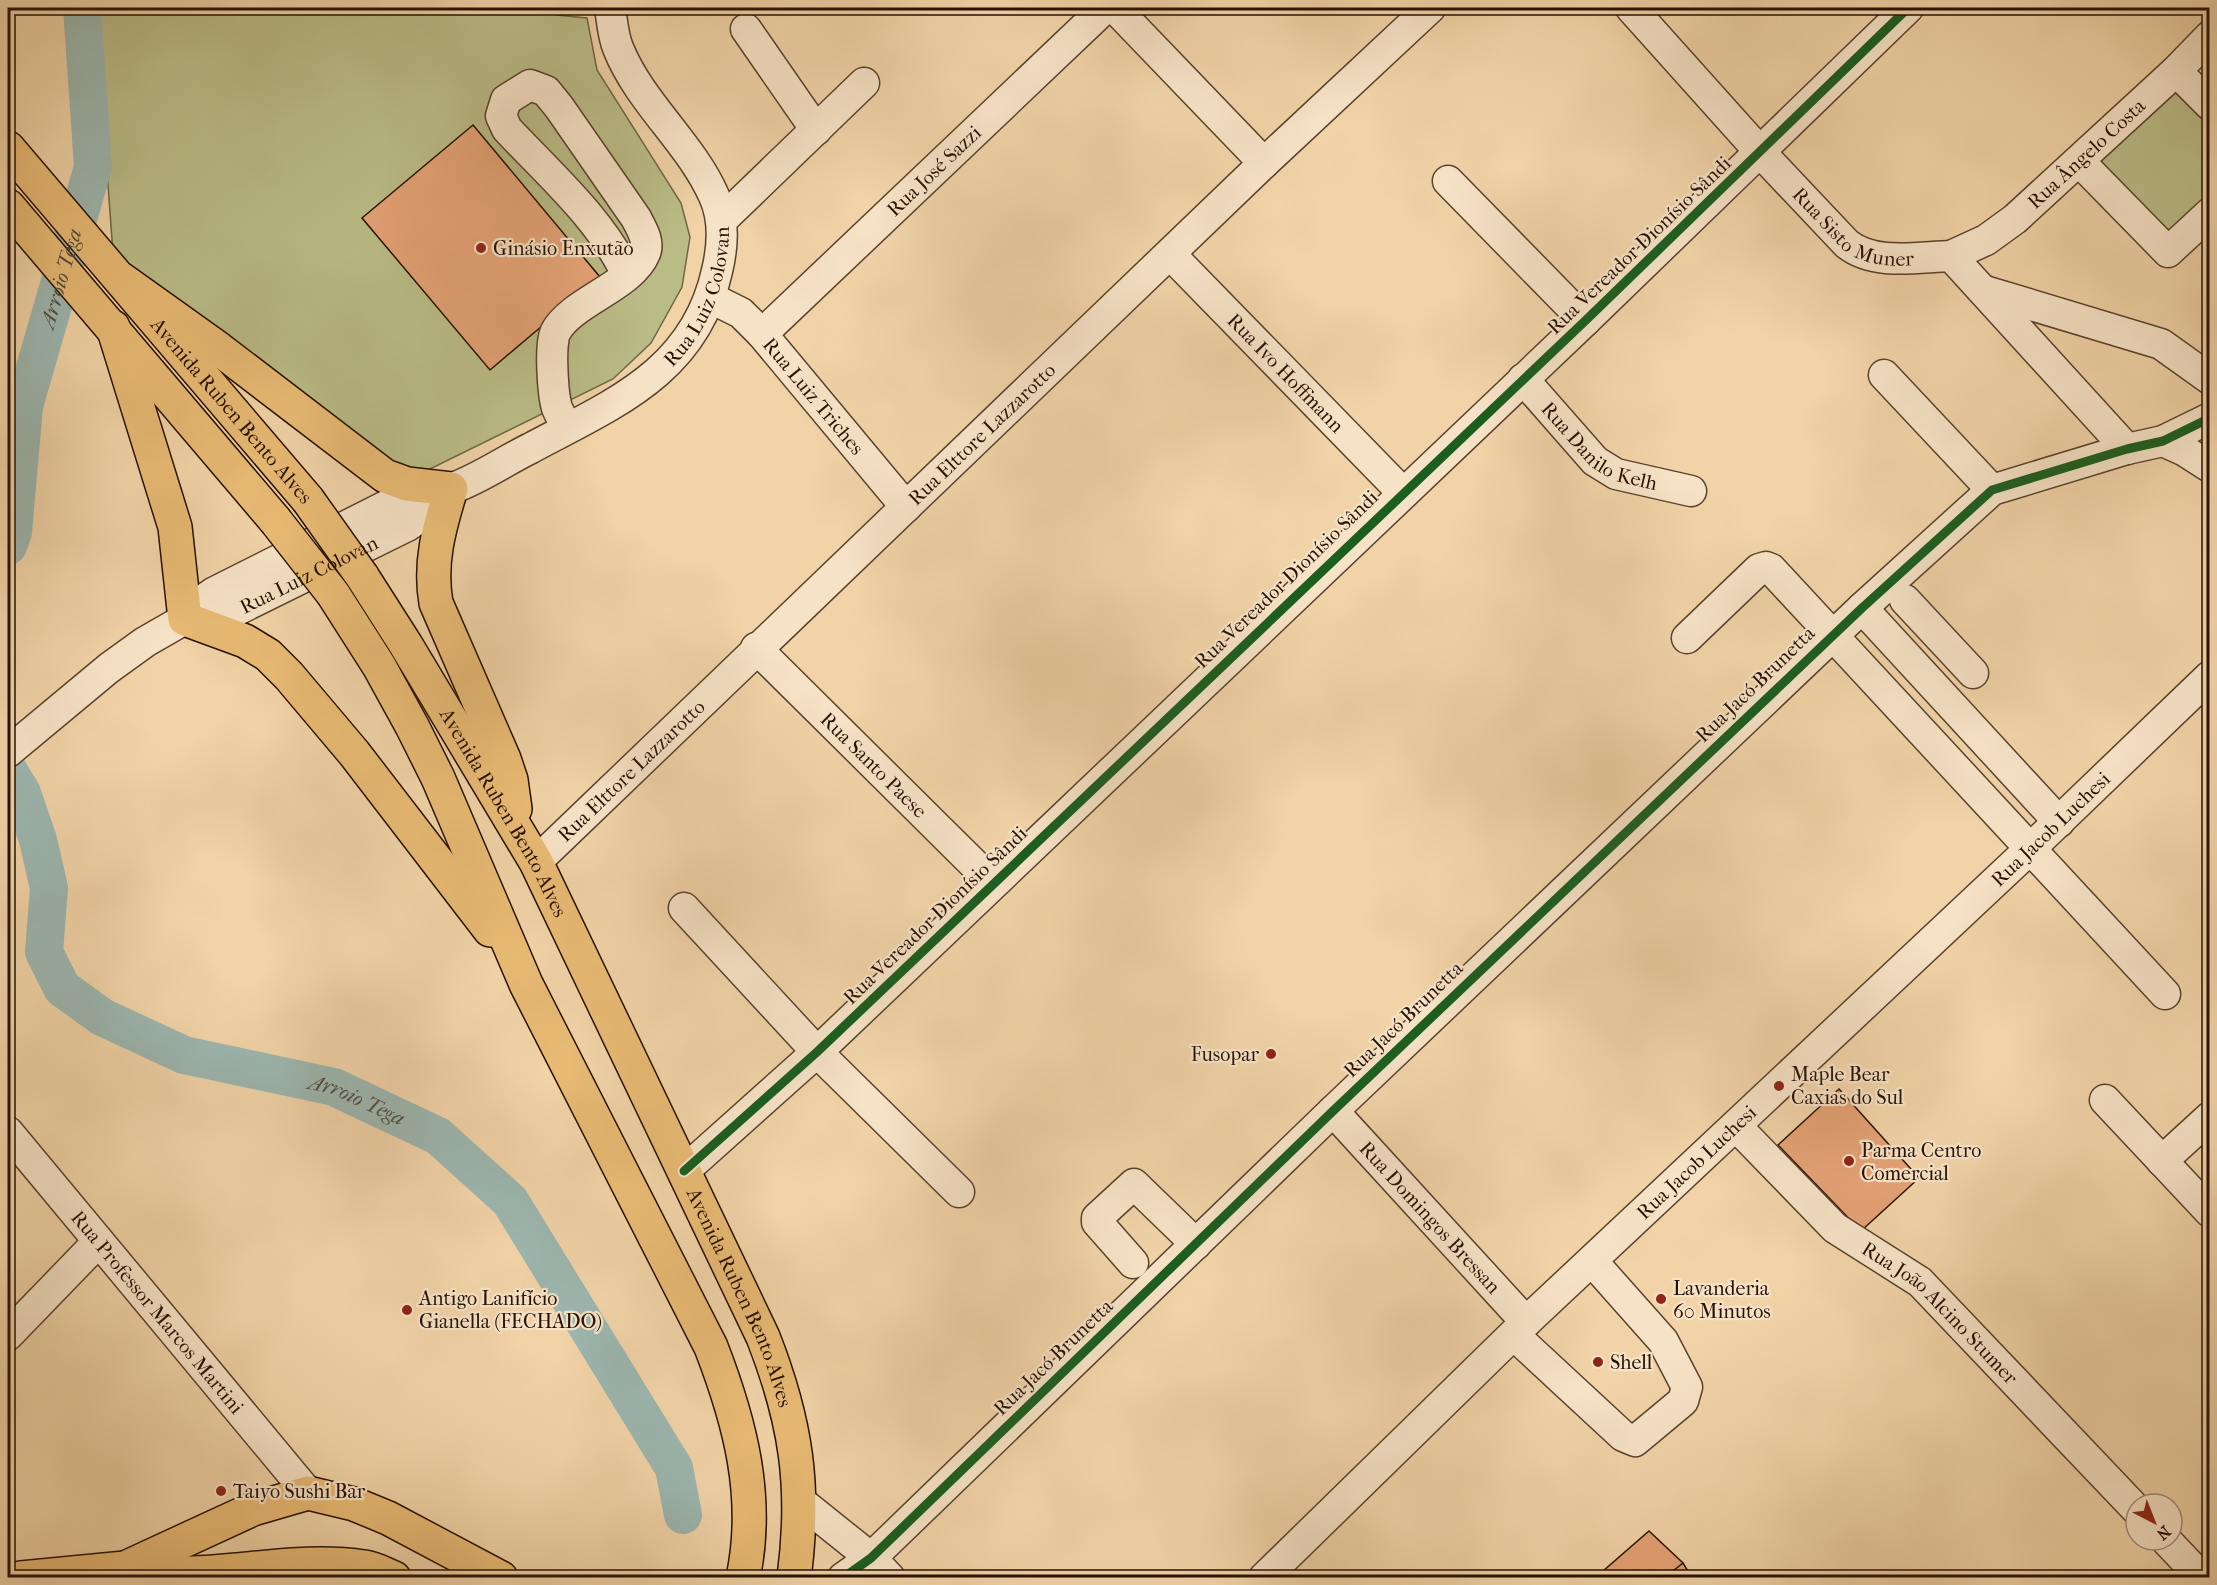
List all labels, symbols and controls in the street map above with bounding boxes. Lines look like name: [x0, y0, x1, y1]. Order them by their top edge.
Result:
street label: Rua Ângelo Costa: [2023, 94, 2151, 214]
street label: Rua José Sazzi: [882, 121, 986, 221]
street label: Rua Vereador Dionísio Sândi: [1543, 152, 1736, 339]
street label: Rua Sisto Muner: [1788, 183, 1915, 271]
water label: Arroio Tega: [34, 226, 87, 334]
street label: Rua Luiz Colovan: [659, 226, 734, 371]
place label: Ginásio Enxutão: [493, 237, 634, 260]
marker: Ginásio Enxutão: [474, 241, 488, 255]
street label: Rua Ivo Hoffmann: [1222, 309, 1349, 438]
street label: Avenida Ruben Bento Alves: [145, 313, 317, 508]
street label: Rua Luiz Triches: [758, 333, 869, 460]
street label: Rua Elttore Lazzarotto: [904, 359, 1060, 510]
street label: Rua Danilo Kelh: [1536, 397, 1660, 495]
street label: Rua Vereador Dionísio Sândi: [1190, 486, 1383, 673]
street label: Rua Luiz Colovan: [236, 531, 382, 619]
street label: Rua Jacó Brunetta: [1691, 621, 1820, 747]
street label: Rua Elttore Lazzarotto: [553, 695, 710, 847]
street label: Avenida Ruben Bento Alves: [434, 703, 572, 921]
street label: Rua Santo Paese: [816, 708, 931, 823]
street label: Rua Jacob Luchesi: [1987, 767, 2115, 891]
street label: Rua Vereador Dionísio Sândi: [839, 822, 1032, 1009]
street label: Rua Jacó Brunetta: [1339, 956, 1468, 1082]
place label: Fusopar: [1191, 1043, 1259, 1066]
marker: Fusopar: [1264, 1047, 1278, 1061]
place label: Maple Bear Caxias do Sul: [1791, 1063, 1904, 1109]
water label: Arroio Tega: [304, 1069, 408, 1131]
marker: Maple Bear Caxias do Sul: [1772, 1079, 1786, 1093]
street label: Rua Jacob Luchesi: [1632, 1101, 1761, 1224]
street label: Rua Domingos Bressan: [1355, 1137, 1505, 1299]
place label: Parma Centro Comercial: [1861, 1139, 1981, 1185]
marker: Parma Centro Comercial: [1842, 1154, 1856, 1168]
street label: Avenida Ruben Bento Alves: [681, 1184, 797, 1410]
street label: Rua Professor Marcos Martini: [66, 1206, 248, 1418]
street label: Rua João Alcino Stumer: [1858, 1237, 2022, 1390]
place label: Lavanderia 60 Minutos: [1673, 1277, 1771, 1323]
place label: Antigo Lanifício Gianella (FECHADO): [418, 1287, 602, 1333]
marker: Lavanderia 60 Minutos: [1654, 1292, 1668, 1306]
street label: Rua Jacó Brunetta: [989, 1294, 1118, 1420]
marker: Antigo Lanifício Gianella (FECHADO): [400, 1303, 414, 1317]
place label: Shell: [1610, 1351, 1653, 1374]
marker: Shell: [1591, 1355, 1605, 1369]
place label: Taiyo Sushi Bar: [233, 1480, 366, 1503]
marker: Taiyo Sushi Bar: [214, 1484, 228, 1498]
north arrow: [2124, 1492, 2184, 1552]
text: N: [2152, 1522, 2175, 1544]

